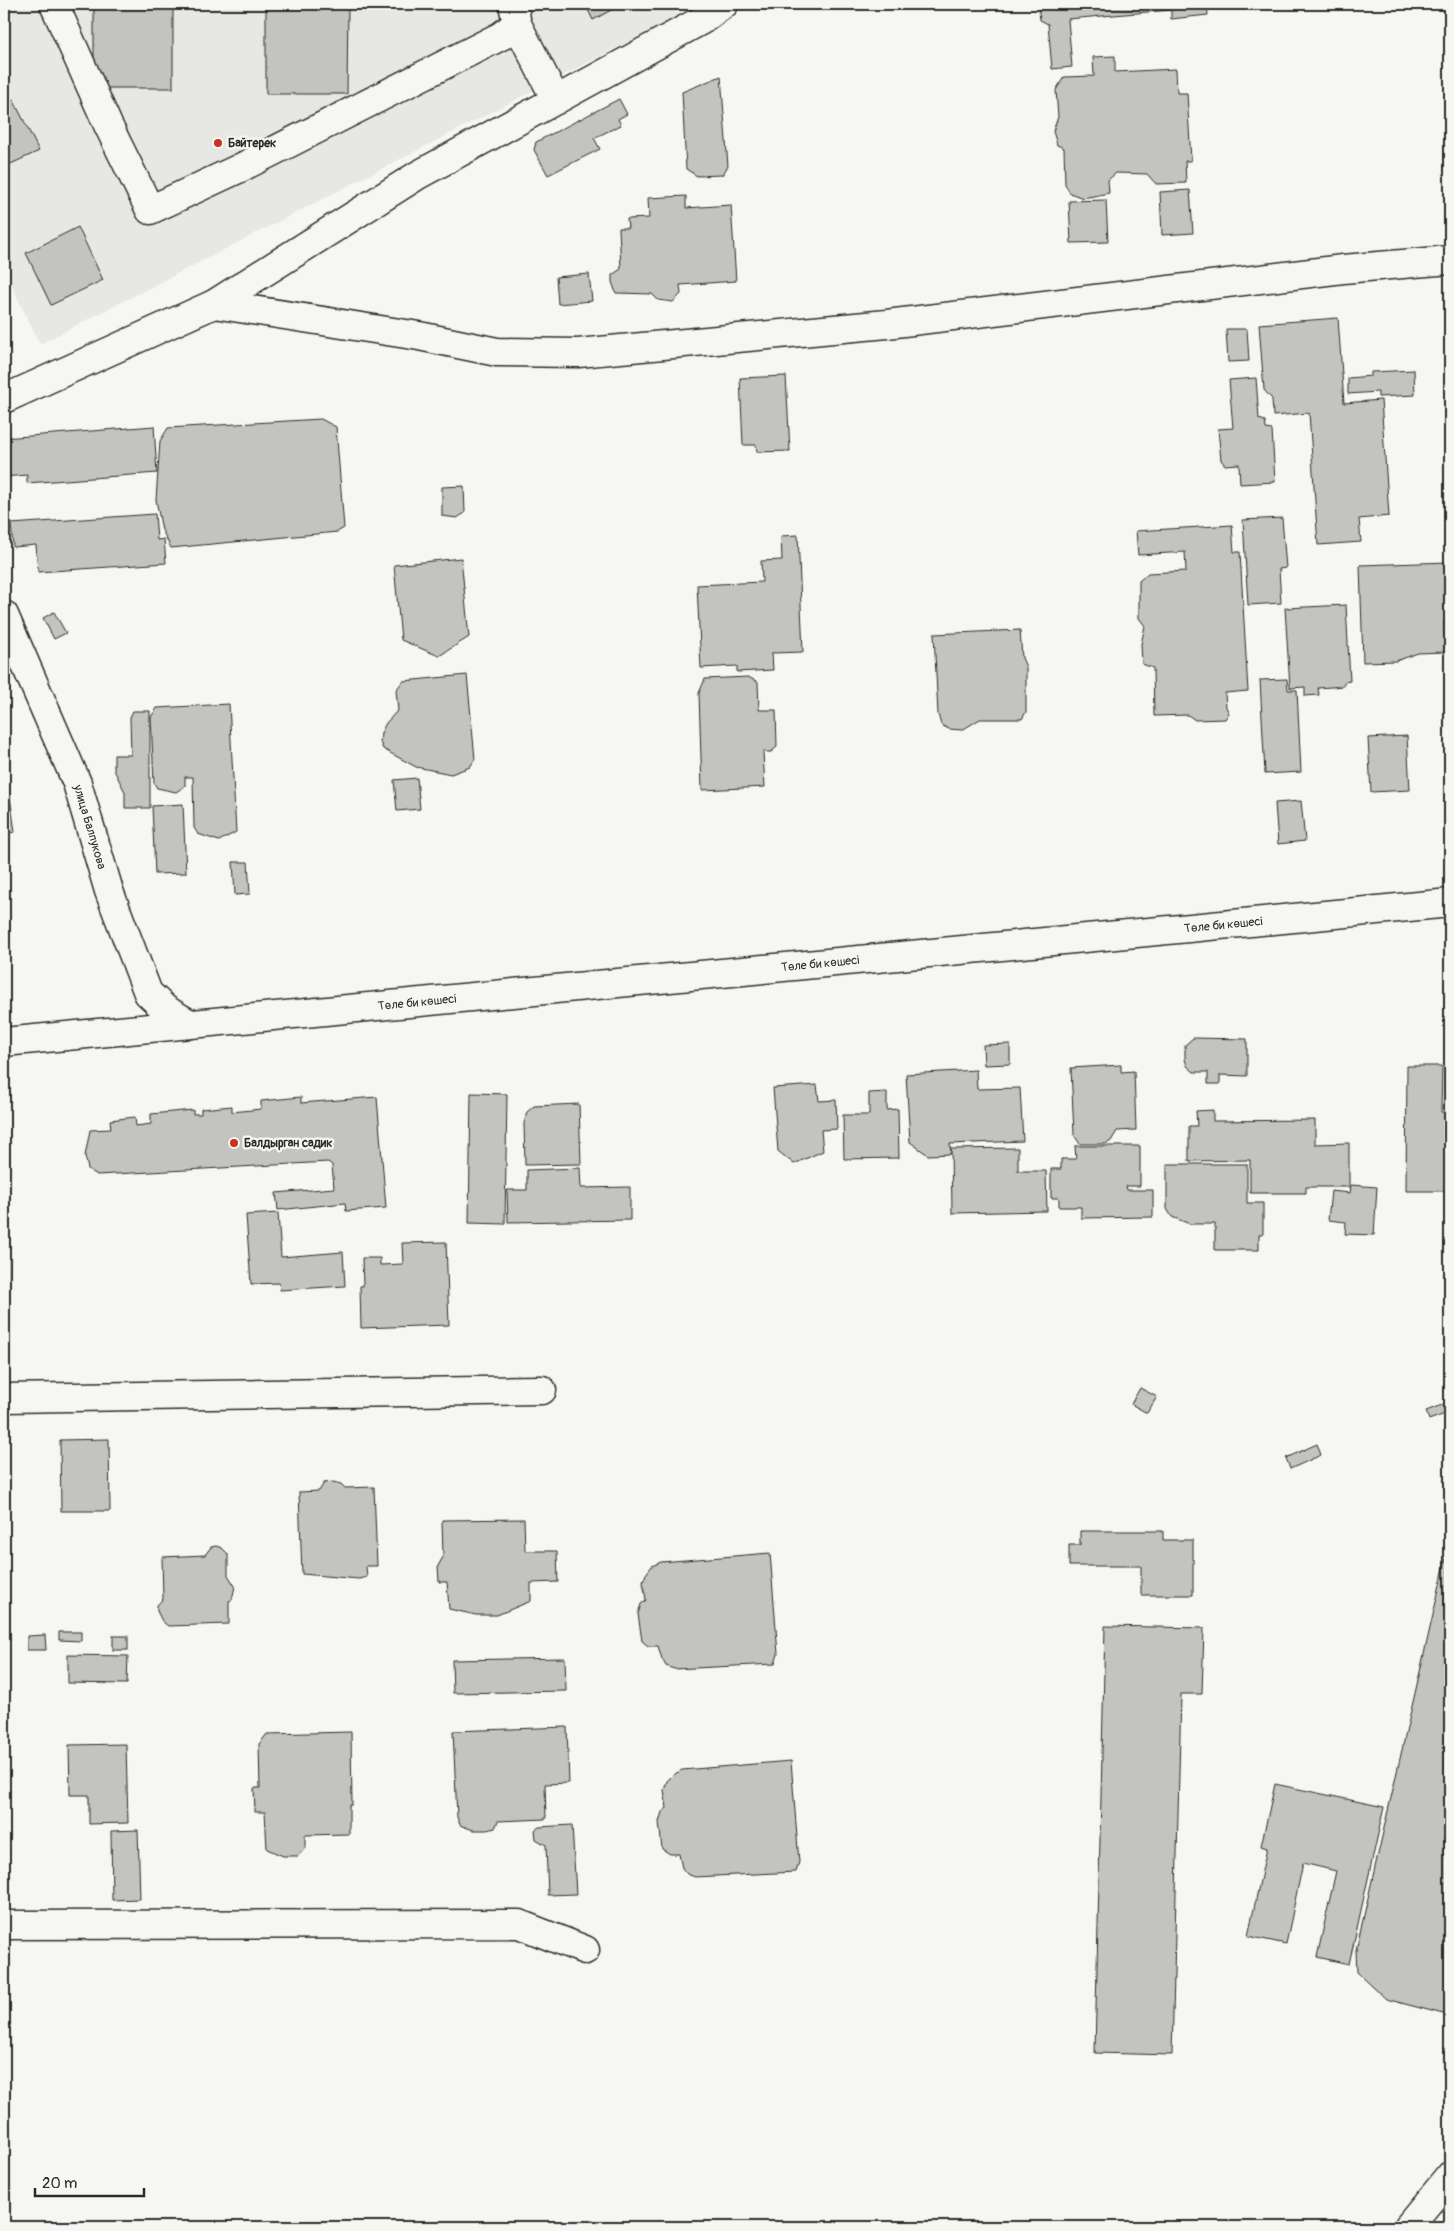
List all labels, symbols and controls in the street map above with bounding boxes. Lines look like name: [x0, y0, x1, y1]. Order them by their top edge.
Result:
place label: Байтерек: [228, 136, 277, 151]
marker: Байтерек: [212, 137, 224, 149]
street label: улица Балпукова: [70, 782, 109, 871]
street label: Төле би көшесі: [1184, 914, 1263, 937]
street label: Төле би көшесі: [780, 953, 860, 975]
street label: Төле би көшесі: [377, 992, 457, 1014]
place label: Балдырган садик: [244, 1136, 333, 1151]
marker: Балдырган садик: [228, 1137, 240, 1149]
scale bar: [35, 2166, 144, 2198]
text: 20 m: [42, 2174, 77, 2193]

